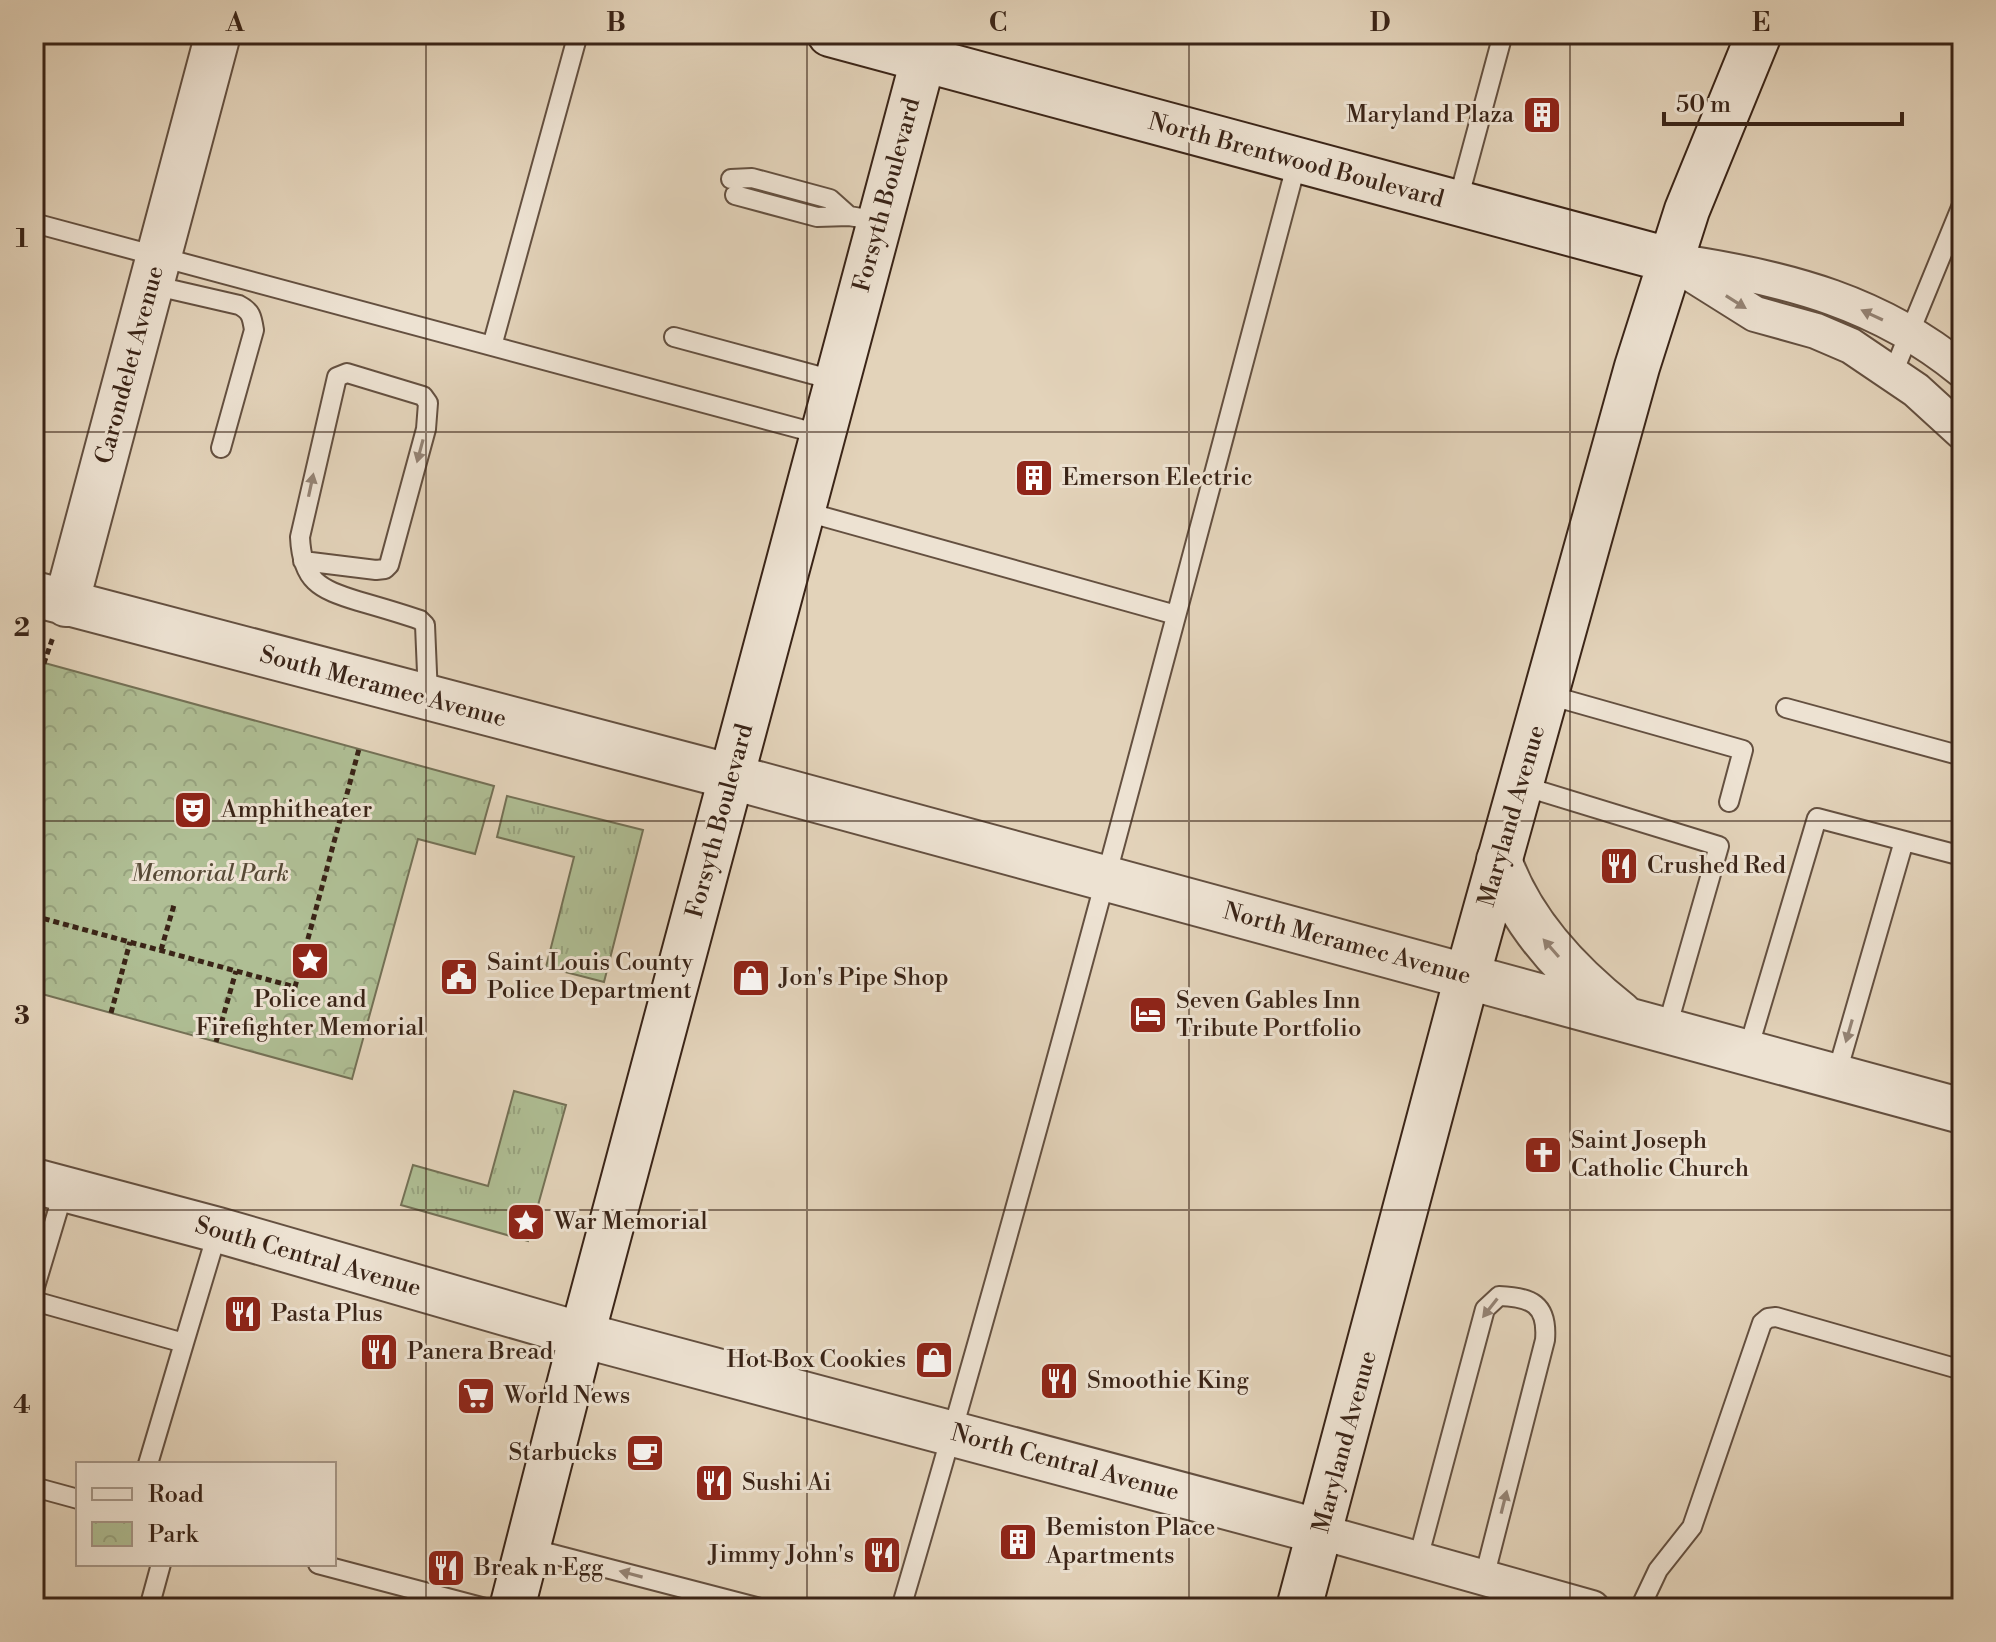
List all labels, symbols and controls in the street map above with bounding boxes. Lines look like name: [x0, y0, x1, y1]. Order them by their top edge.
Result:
text: A: [225, 7, 245, 39]
text: B: [606, 7, 626, 39]
text: C: [989, 7, 1007, 39]
text: D: [1370, 7, 1390, 39]
text: E: [1752, 7, 1770, 39]
scale bar: [1664, 76, 1902, 126]
text: 50 m: [1676, 90, 1731, 120]
street label: Forsyth Boulevard: [847, 94, 927, 295]
building icon: Maryland Plaza: [1521, 94, 1563, 136]
place label: Maryland Plaza: [1346, 100, 1515, 130]
street label: North Brentwood Boulevard: [1145, 107, 1447, 215]
text: 1: [16, 223, 29, 255]
street label: Carondelet Avenue: [89, 263, 171, 467]
one-way arrow: [1725, 294, 1746, 309]
one-way arrow: [1861, 308, 1884, 322]
one-way arrow: [413, 439, 425, 464]
building icon: Emerson Electric: [1013, 457, 1055, 499]
place label: Emerson Electric: [1062, 463, 1253, 493]
one-way arrow: [305, 472, 318, 497]
text: 2: [14, 612, 30, 644]
street label: South Meramec Avenue: [256, 640, 510, 734]
street label: Forsyth Boulevard: [680, 720, 760, 921]
street label: Maryland Avenue: [1472, 722, 1552, 910]
theatre icon: Amphitheater: [172, 789, 214, 831]
place label: Amphitheater: [220, 795, 372, 825]
restaurant icon: Crushed Red: [1598, 845, 1640, 887]
place label: Crushed Red: [1647, 851, 1786, 881]
park label: Memorial Park: [131, 859, 289, 889]
street label: North Meramec Avenue: [1220, 896, 1474, 992]
one-way arrow: [1543, 938, 1560, 958]
place icon: Police and Firefighter Memorial: [289, 940, 331, 982]
place label: Saint Louis County Police Department: [487, 948, 693, 1006]
public building icon: Saint Louis County Police Department: [438, 956, 480, 998]
shop icon: Jon's Pipe Shop: [730, 957, 772, 999]
place label: Jon's Pipe Shop: [778, 963, 949, 993]
place label: Police and Firefighter Memorial: [196, 985, 424, 1043]
place label: Seven Gables Inn Tribute Portfolio: [1176, 986, 1361, 1044]
hotel icon: Seven Gables Inn Tribute Portfolio: [1127, 994, 1169, 1036]
text: 3: [14, 1000, 30, 1032]
one-way arrow: [1843, 1018, 1855, 1043]
place label: Saint Joseph Catholic Church: [1571, 1126, 1749, 1184]
church icon: Saint Joseph Catholic Church: [1522, 1134, 1564, 1176]
place icon: War Memorial: [505, 1201, 547, 1243]
place label: War Memorial: [553, 1207, 708, 1237]
street label: South Central Avenue: [191, 1210, 425, 1304]
restaurant icon: Pasta Plus: [222, 1293, 264, 1335]
one-way arrow: [1482, 1298, 1498, 1318]
place label: Pasta Plus: [271, 1299, 383, 1329]
restaurant icon: Panera Bread: [358, 1331, 400, 1373]
place label: Panera Bread: [407, 1337, 553, 1367]
shop icon: Hot Box Cookies: [913, 1339, 955, 1381]
place label: Hot Box Cookies: [727, 1345, 906, 1375]
street label: Maryland Avenue: [1306, 1348, 1384, 1536]
restaurant icon: Smoothie King: [1038, 1360, 1080, 1402]
place label: Smoothie King: [1087, 1366, 1249, 1396]
supermarket icon: World News: [455, 1375, 497, 1417]
place label: World News: [503, 1381, 630, 1411]
text: 4: [13, 1389, 31, 1421]
street label: North Central Avenue: [948, 1418, 1182, 1508]
cafe icon: Starbucks: [624, 1432, 666, 1474]
place label: Starbucks: [509, 1438, 617, 1468]
legend: [76, 1462, 336, 1566]
restaurant icon: Sushi Ai: [693, 1462, 735, 1504]
place label: Sushi Ai: [742, 1468, 832, 1498]
text: Road: [148, 1480, 204, 1510]
one-way arrow: [1498, 1489, 1510, 1514]
place label: Bemiston Place Apartments: [1045, 1513, 1216, 1571]
text: Park: [148, 1520, 199, 1550]
building icon: Bemiston Place Apartments: [997, 1521, 1039, 1563]
restaurant icon: Jimmy John's: [861, 1534, 903, 1576]
place label: Jimmy John's: [707, 1540, 854, 1570]
restaurant icon: Break n Egg: [425, 1547, 467, 1589]
place label: Break n Egg: [473, 1553, 604, 1583]
one-way arrow: [618, 1568, 643, 1580]

